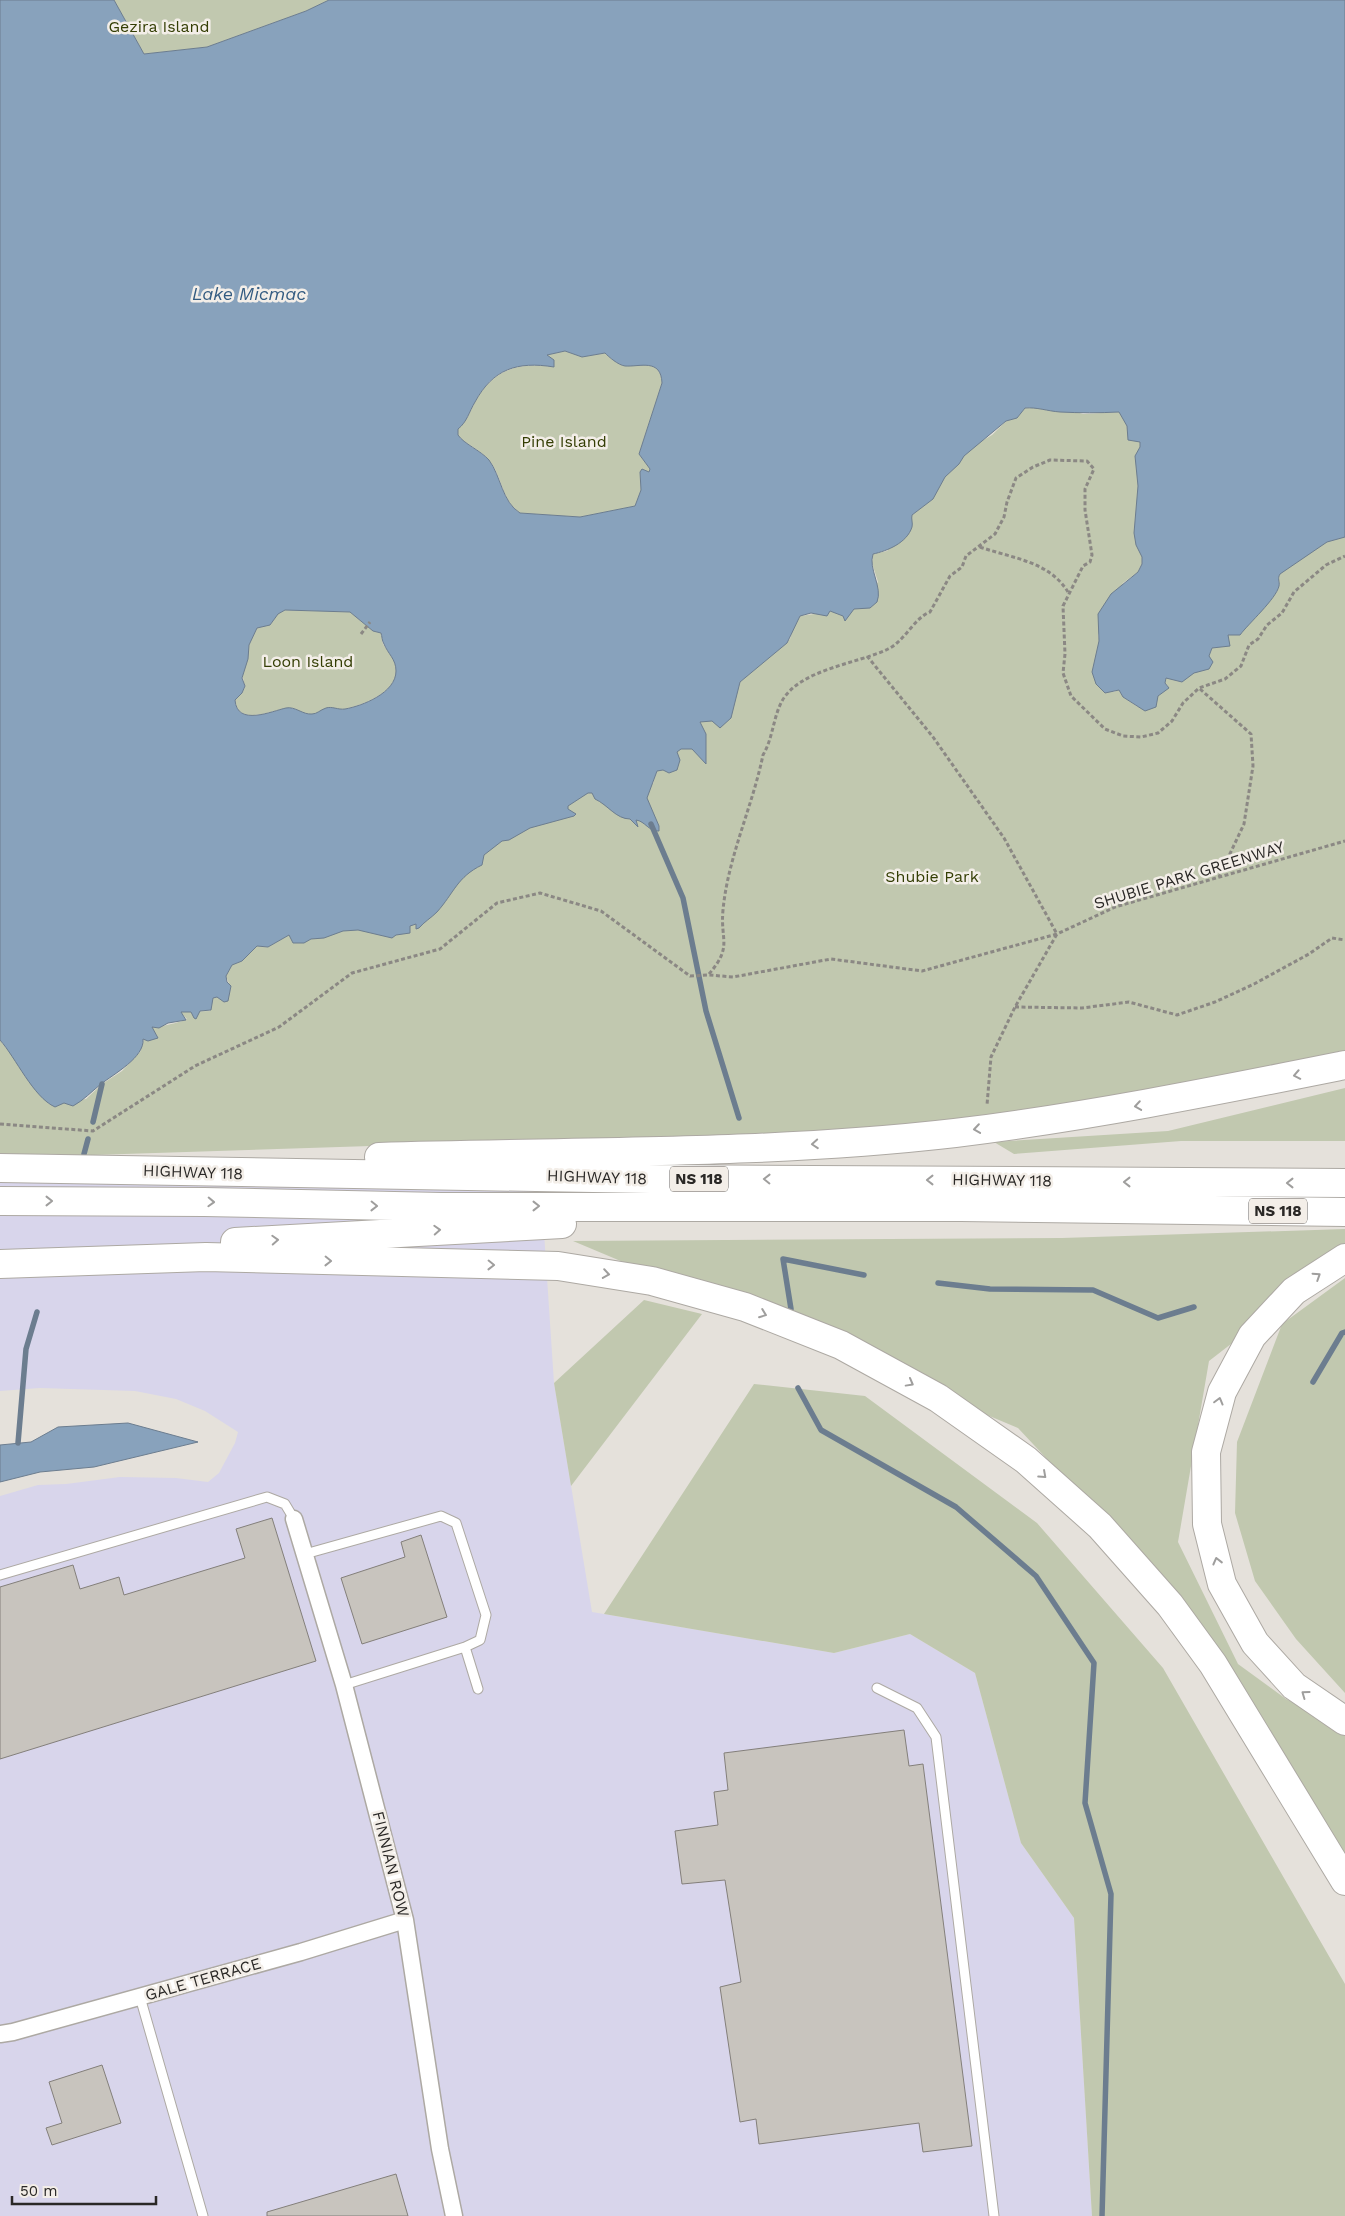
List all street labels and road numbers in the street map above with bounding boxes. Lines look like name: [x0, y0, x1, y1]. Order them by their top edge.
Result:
street label: SHUBIE PARK GREENWAY: [1092, 837, 1286, 913]
street label: HIGHWAY 118: [143, 1161, 243, 1183]
street label: HIGHWAY 118: [547, 1166, 647, 1188]
road number: NS 118: [670, 1166, 728, 1192]
street label: HIGHWAY 118: [952, 1170, 1052, 1190]
road number: NS 118: [1249, 1198, 1307, 1224]
street label: FINNIAN ROW: [369, 1809, 413, 1919]
street label: GALE TERRACE: [143, 1953, 263, 2005]

